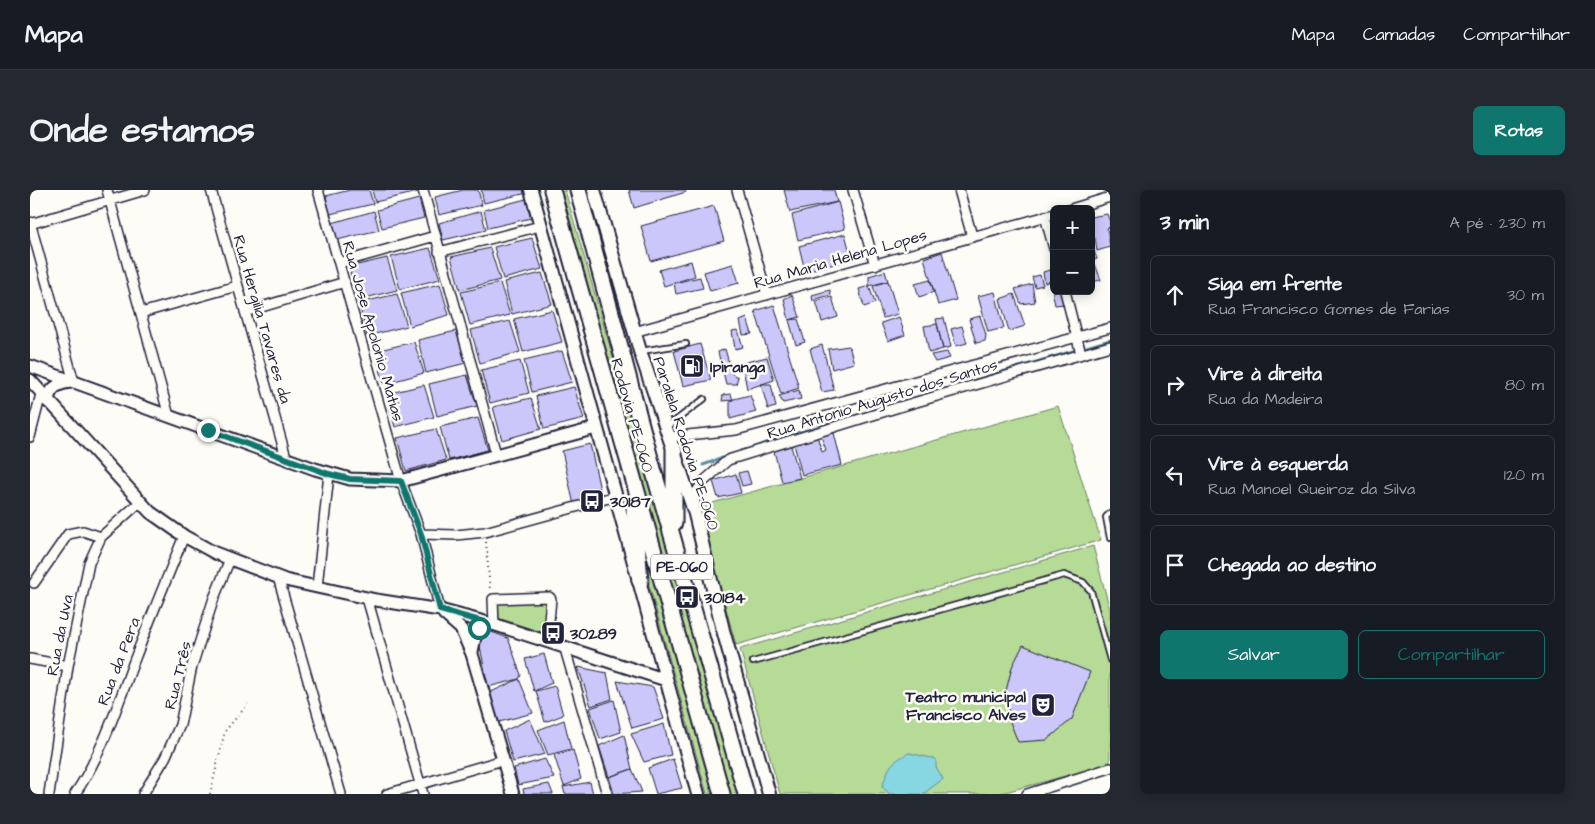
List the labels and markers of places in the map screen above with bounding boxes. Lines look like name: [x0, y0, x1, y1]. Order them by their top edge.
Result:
fuel station icon: Ipiranga: [679, 353, 705, 379]
place label: Ipiranga: [710, 356, 766, 380]
bus stop icon: 30187: [579, 488, 605, 514]
place label: 30187: [609, 491, 651, 513]
bus stop icon: 30184: [674, 584, 700, 610]
place label: 30184: [703, 587, 746, 609]
bus stop icon: 30289: [540, 620, 566, 646]
place label: 30289: [569, 623, 617, 645]
place label: Teatro municipal Francisco Alves: [904, 686, 1026, 726]
theatre icon: Teatro municipal Francisco Alves: [1030, 692, 1056, 718]

